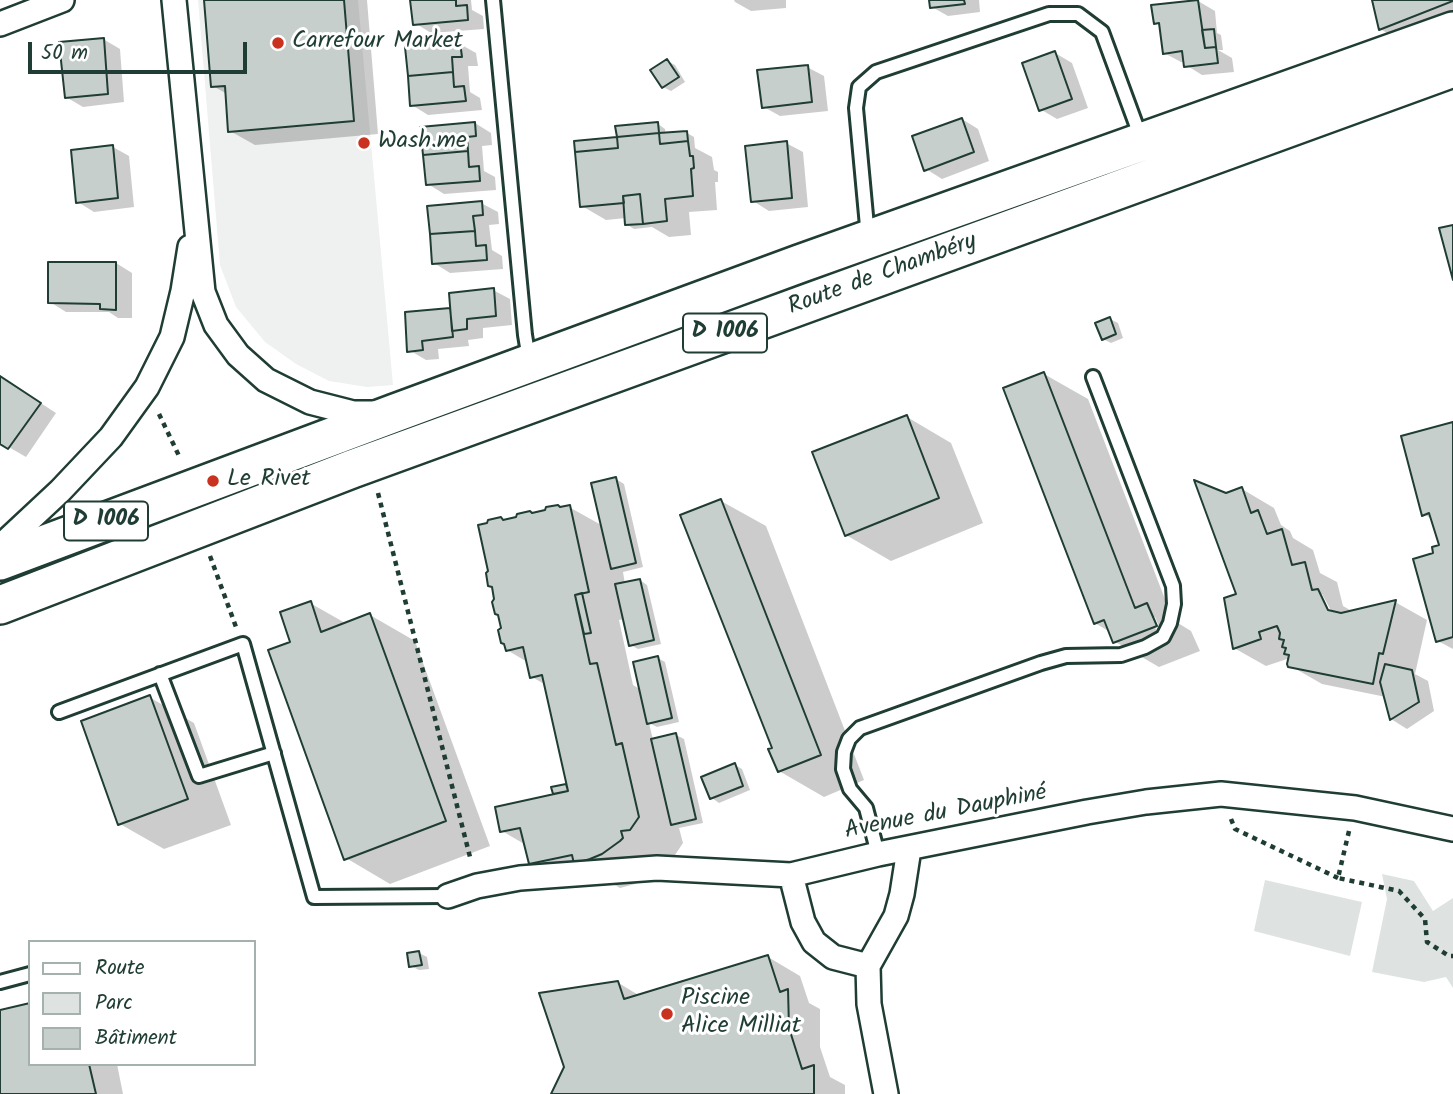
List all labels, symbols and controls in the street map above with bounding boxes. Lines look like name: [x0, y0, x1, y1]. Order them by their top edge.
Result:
scale bar: [32, 28, 250, 72]
place label: Carrefour Market: [292, 29, 463, 57]
marker: Carrefour Market: [270, 35, 286, 51]
text: 50 m: [41, 37, 88, 70]
place label: Wash.me: [378, 129, 467, 157]
marker: Wash.me: [356, 135, 372, 151]
street label: Route de Chambéry: [785, 229, 981, 323]
road number: D 1006: [683, 314, 767, 352]
place label: Le Rivet: [227, 467, 310, 495]
marker: Le Rivet: [205, 473, 221, 489]
road number: D 1006: [64, 502, 148, 540]
street label: Avenue du Dauphiné: [843, 780, 1049, 848]
legend: [28, 940, 256, 1066]
text: Route: [95, 952, 144, 985]
place label: Piscine Alice Milliat: [681, 986, 801, 1042]
text: Parc: [95, 987, 133, 1020]
marker: Piscine Alice Milliat: [659, 1006, 675, 1022]
text: Bâtiment: [95, 1022, 177, 1055]

